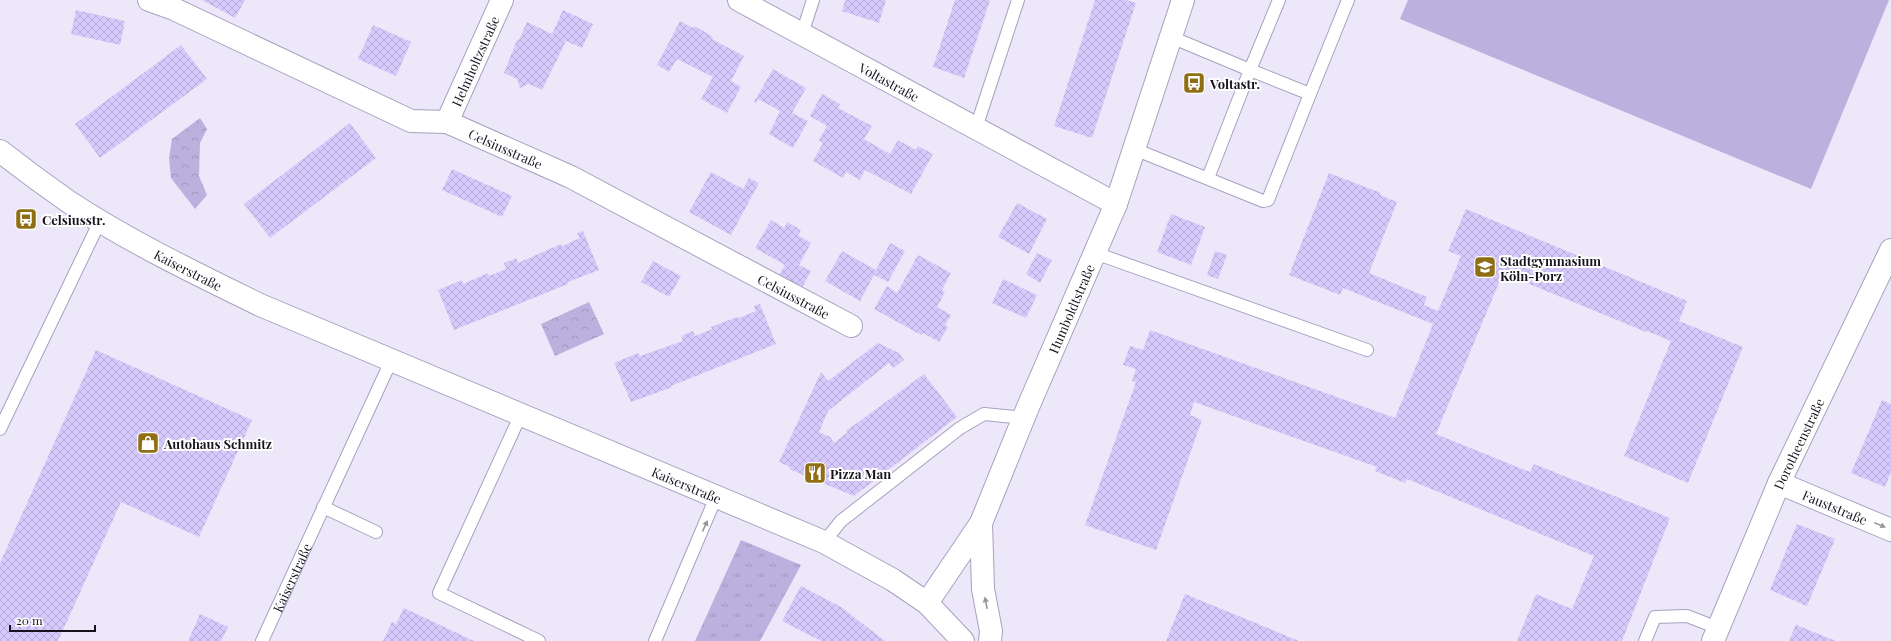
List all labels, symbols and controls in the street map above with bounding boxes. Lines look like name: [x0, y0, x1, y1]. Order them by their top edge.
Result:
street label: Helmholtzstraße: [447, 13, 502, 109]
street label: Voltastraße: [855, 58, 923, 105]
bus stop icon: Voltastr.: [1181, 70, 1207, 96]
place label: Voltastr.: [1209, 75, 1260, 92]
street label: Celsiusstraße: [466, 124, 546, 172]
bus stop icon: Celsiusstr.: [13, 206, 39, 232]
place label: Celsiusstr.: [42, 211, 105, 228]
street label: Kaiserstraße: [152, 245, 226, 294]
place label: Stadtgymnasium Köln-Porz: [1500, 252, 1601, 284]
school or university icon: Stadtgymnasium Köln-Porz: [1472, 254, 1498, 280]
street label: Humboldtstraße: [1044, 261, 1098, 356]
street label: Celsiusstraße: [755, 270, 833, 322]
street label: Dorotheenstraße: [1769, 395, 1827, 492]
shop icon: Autohaus Schmitz: [135, 430, 161, 456]
place label: Autohaus Schmitz: [163, 435, 272, 452]
restaurant icon: Pizza Man: [802, 460, 828, 486]
street label: Kaiserstraße: [650, 462, 725, 507]
place label: Pizza Man: [830, 465, 891, 482]
street label: Fauststraße: [1800, 486, 1871, 528]
one-way arrow: [701, 520, 708, 532]
one-way arrow: [1874, 523, 1886, 529]
street label: Kaiserstraße: [268, 540, 315, 615]
one-way arrow: [982, 596, 988, 609]
scale bar: [10, 607, 95, 633]
text: 20 m: [16, 612, 43, 628]

